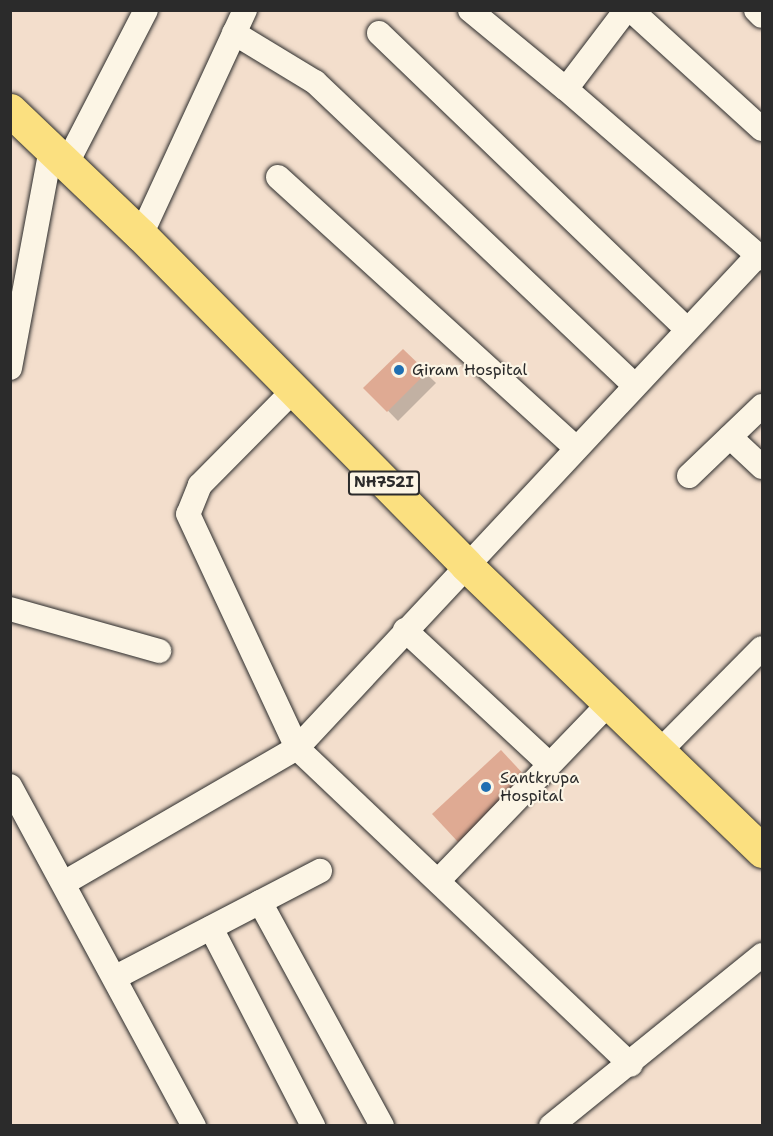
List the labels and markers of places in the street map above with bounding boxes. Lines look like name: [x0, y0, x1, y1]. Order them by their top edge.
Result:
place label: Giram Hospital: [412, 360, 527, 380]
marker: Giram Hospital: [390, 361, 408, 379]
place label: Santkrupa Hospital: [500, 768, 579, 806]
marker: Santkrupa Hospital: [477, 778, 495, 796]

